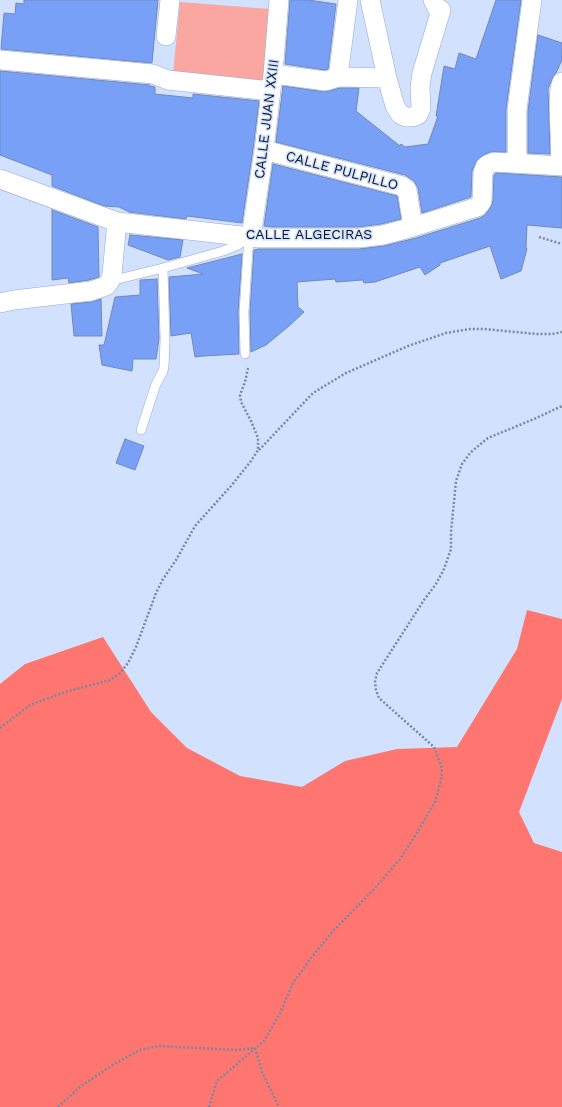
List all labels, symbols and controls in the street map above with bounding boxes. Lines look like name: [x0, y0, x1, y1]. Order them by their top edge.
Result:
street label: CALLE JUAN XXIII: [251, 58, 283, 180]
street label: CALLE PULPILLO: [284, 148, 400, 194]
street label: CALLE ALGECIRAS: [246, 227, 372, 243]

